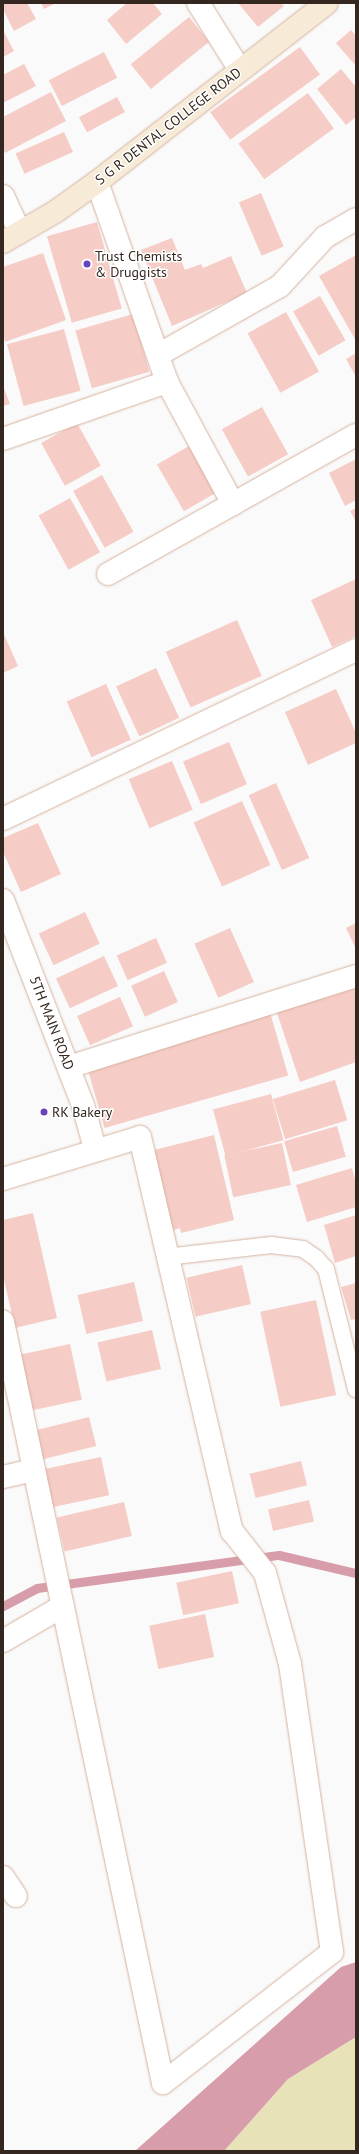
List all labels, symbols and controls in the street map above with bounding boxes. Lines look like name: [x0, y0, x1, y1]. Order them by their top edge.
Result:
street label: S G R DENTAL COLLEGE ROAD: [92, 64, 244, 188]
place label: Trust Chemists & Druggists: [95, 248, 182, 280]
marker: Trust Chemists & Druggists: [82, 259, 92, 269]
street label: 5TH MAIN ROAD: [26, 974, 78, 1072]
place label: RK Bakery: [52, 1104, 113, 1120]
marker: RK Bakery: [39, 1107, 49, 1117]

